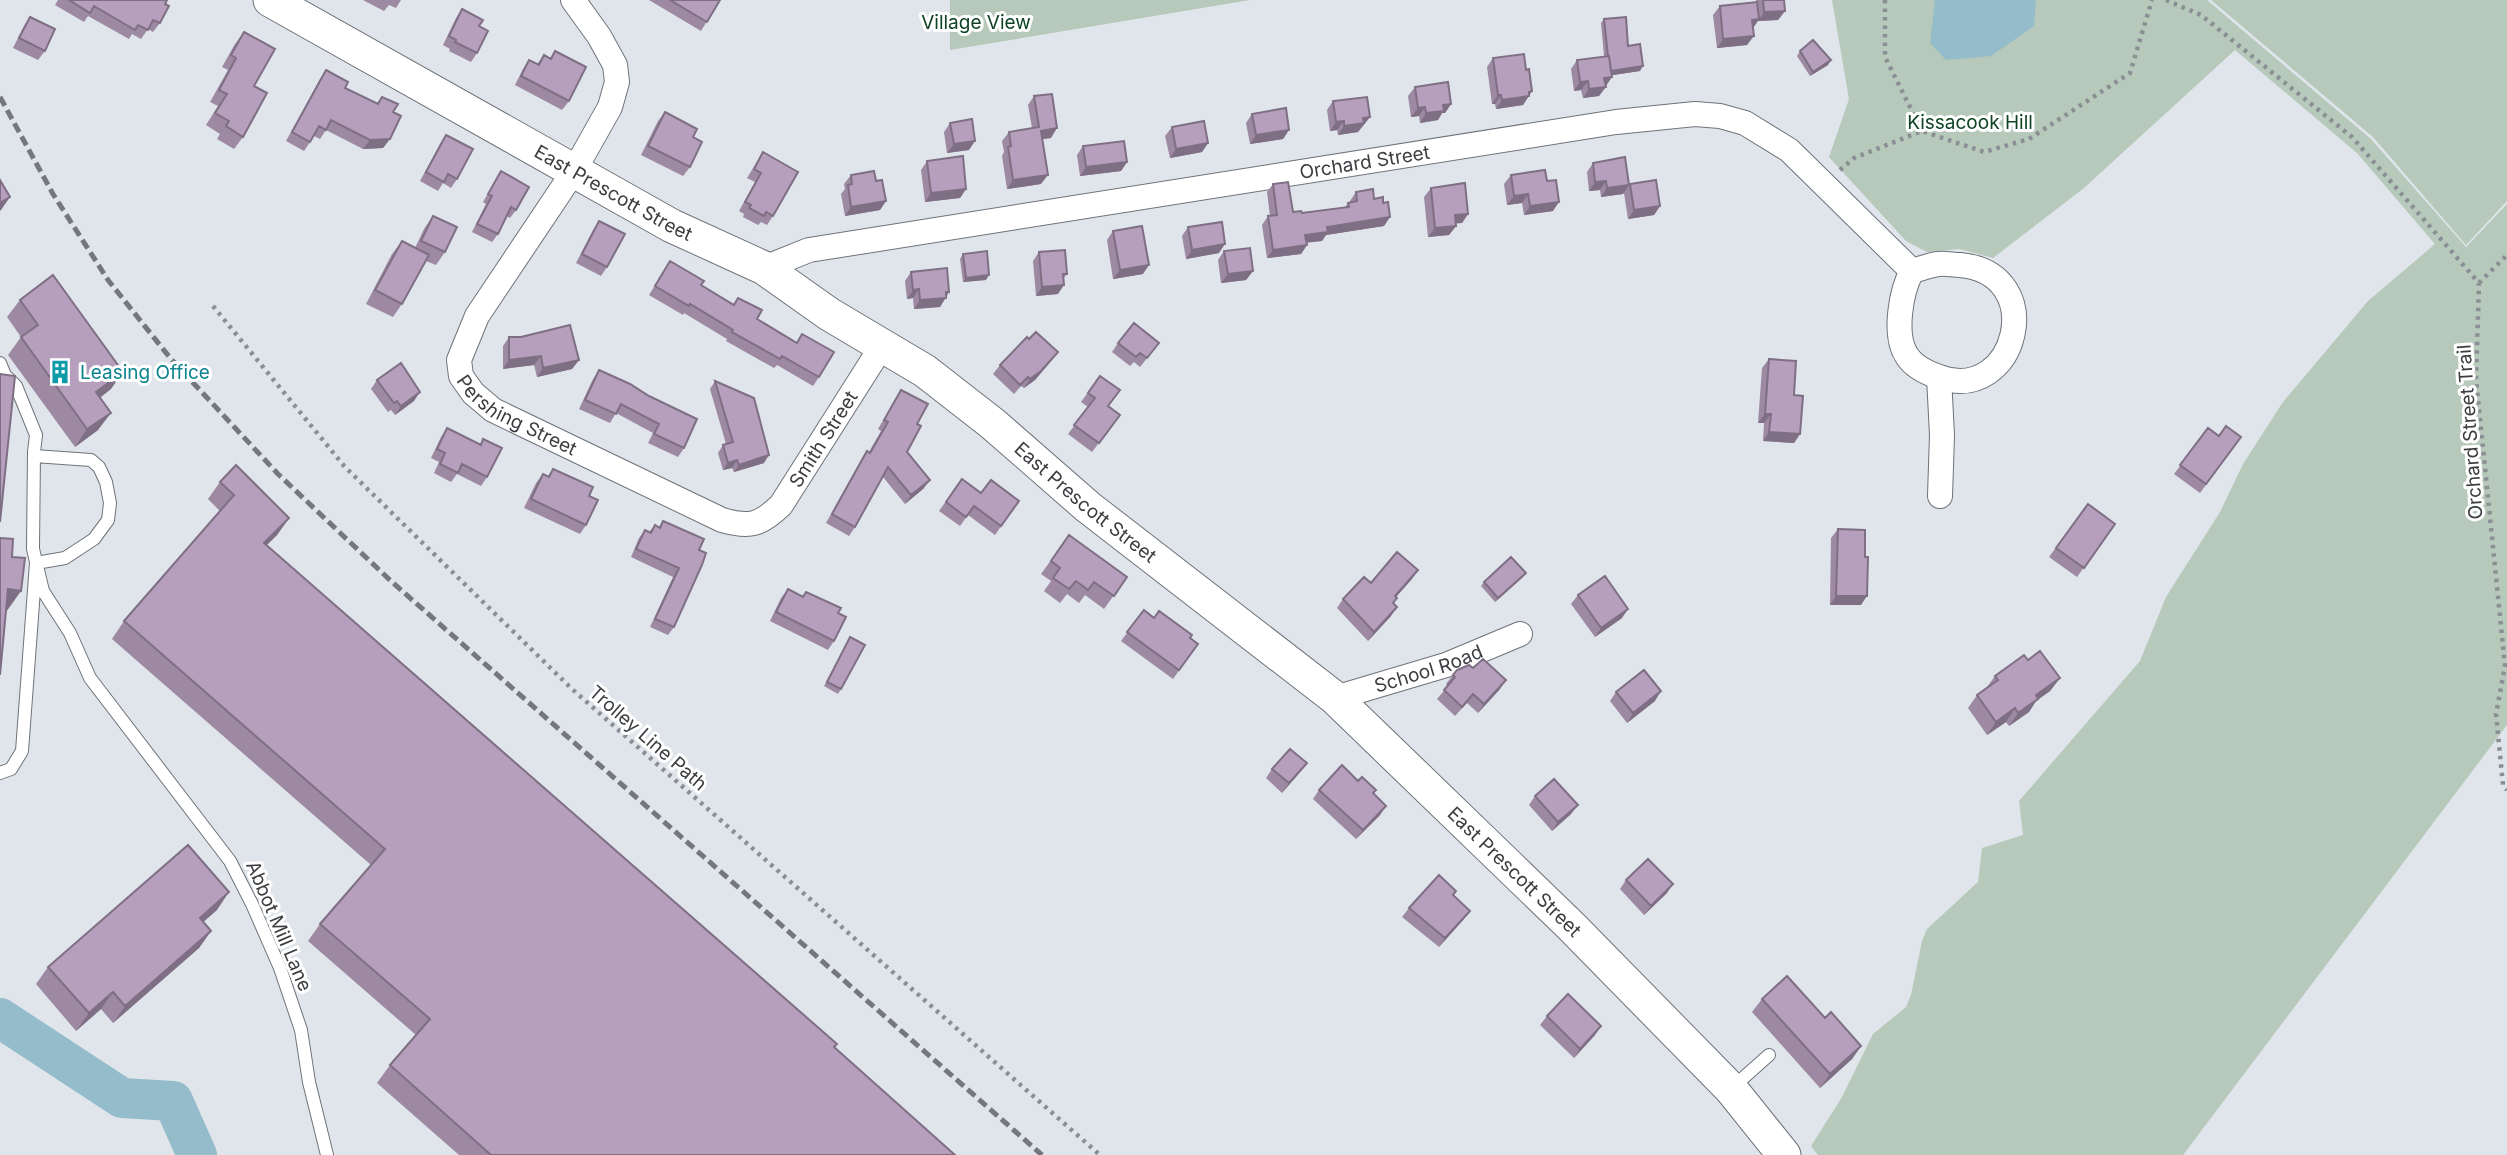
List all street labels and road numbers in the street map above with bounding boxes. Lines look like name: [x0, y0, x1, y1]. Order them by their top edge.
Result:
street label: East Prescott Street: [531, 140, 696, 245]
street label: Orchard Street: [1298, 140, 1431, 184]
street label: Orchard Street Trail: [2452, 344, 2488, 520]
street label: Pershing Street: [452, 370, 581, 460]
street label: Smith Street: [784, 386, 862, 491]
street label: East Prescott Street: [1010, 437, 1161, 567]
street label: School Road: [1372, 639, 1486, 697]
street label: Trolley Line Path: [584, 681, 712, 795]
street label: East Prescott Street: [1443, 802, 1586, 941]
street label: Abbot Mill Lane: [241, 857, 317, 995]

